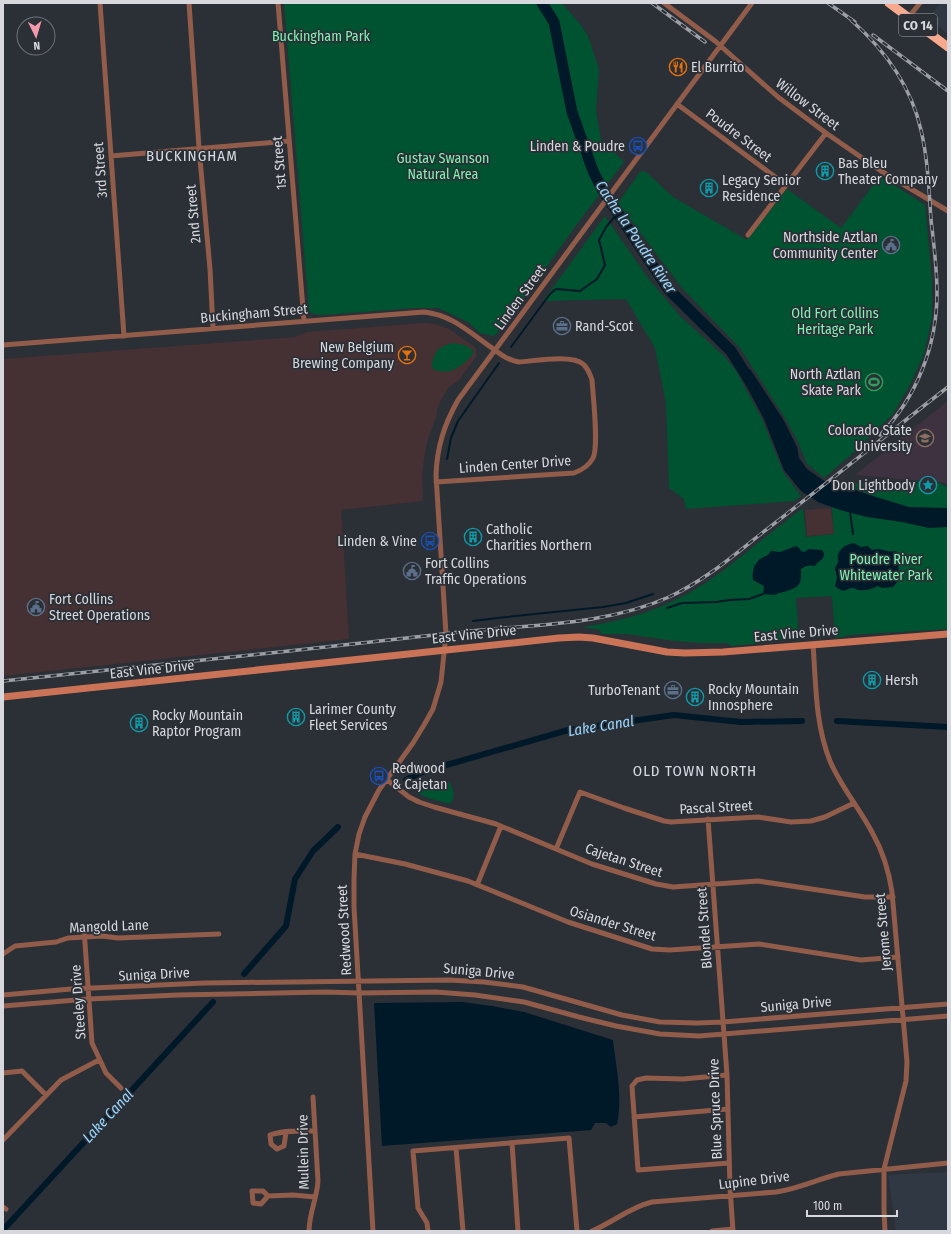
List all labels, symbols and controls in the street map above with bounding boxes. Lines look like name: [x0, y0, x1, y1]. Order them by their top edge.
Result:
road number: CO 14: [899, 14, 937, 36]
north arrow: [16, 16, 56, 56]
park label: Buckingham Park: [272, 28, 371, 45]
text: N: [33, 39, 41, 52]
restaurant icon: El Burrito: [668, 57, 688, 77]
place label: El Burrito: [691, 59, 744, 76]
street label: Willow Street: [772, 75, 843, 134]
street label: Poudre Street: [702, 105, 775, 166]
street label: 1st Street: [269, 135, 290, 190]
bus stop icon: Linden & Poudre: [628, 136, 648, 156]
place label: Linden & Poudre: [530, 138, 625, 155]
street label: 3rd Street: [90, 141, 111, 199]
district label: BUCKINGHAM: [146, 147, 238, 165]
park label: Gustav Swanson Natural Area: [397, 150, 489, 183]
place label: Bas Bleu Theater Company: [838, 155, 938, 188]
building icon: Bas Bleu Theater Company: [815, 161, 835, 181]
place label: Legacy Senior Residence: [722, 172, 801, 205]
water label: Cache la Poudre River: [592, 177, 681, 297]
building icon: Legacy Senior Residence: [699, 178, 719, 198]
street label: 2nd Street: [182, 184, 205, 244]
place label: Northside Aztlan Community Center: [773, 229, 878, 262]
public building icon: Northside Aztlan Community Center: [881, 235, 901, 255]
street label: Linden Street: [491, 261, 550, 333]
street label: Buckingham Street: [200, 300, 309, 327]
park label: Old Fort Collins Heritage Park: [791, 305, 879, 338]
office icon: Rand-Scot: [552, 316, 572, 336]
place label: Rand-Scot: [575, 318, 634, 335]
place label: New Belgium Brewing Company: [292, 339, 395, 372]
bar icon: New Belgium Brewing Company: [397, 345, 417, 365]
place label: North Aztlan Skate Park: [790, 366, 861, 399]
sports icon: North Aztlan Skate Park: [864, 372, 884, 392]
place label: Colorado State University: [828, 422, 913, 455]
school or university icon: Colorado State University: [915, 428, 935, 448]
street label: Linden Center Drive: [458, 452, 572, 477]
place icon: Don Lightbody: [918, 475, 938, 495]
place label: Don Lightbody: [832, 477, 916, 494]
place label: Catholic Charities Northern: [486, 521, 592, 554]
building icon: Catholic Charities Northern: [463, 527, 483, 547]
bus stop icon: Linden & Vine: [420, 531, 440, 551]
place label: Linden & Vine: [337, 533, 417, 550]
park label: Poudre River Whitewater Park: [840, 551, 933, 584]
place label: Fort Collins Traffic Operations: [425, 555, 527, 588]
public building icon: Fort Collins Traffic Operations: [402, 561, 422, 581]
place label: Fort Collins Street Operations: [49, 591, 150, 624]
public building icon: Fort Collins Street Operations: [26, 597, 46, 617]
street label: East Vine Drive: [753, 621, 839, 646]
street label: East Vine Drive: [431, 622, 517, 647]
street label: East Vine Drive: [109, 657, 195, 682]
building icon: Hersh: [862, 670, 882, 690]
place label: Hersh: [885, 672, 918, 689]
office icon: TurboTenant: [663, 680, 683, 700]
place label: Rocky Mountain Innosphere: [708, 681, 799, 714]
place label: TurboTenant: [588, 682, 660, 699]
building icon: Rocky Mountain Innosphere: [685, 687, 705, 707]
place label: Larimer County Fleet Services: [309, 701, 397, 734]
place label: Rocky Mountain Raptor Program: [152, 707, 243, 740]
building icon: Larimer County Fleet Services: [286, 707, 306, 727]
water label: Lake Canal: [567, 712, 635, 740]
building icon: Rocky Mountain Raptor Program: [129, 713, 149, 733]
place label: Redwood & Cajetan: [392, 760, 447, 793]
district label: OLD TOWN NORTH: [633, 762, 757, 780]
bus stop icon: Redwood & Cajetan: [369, 766, 389, 786]
street label: Pascal Street: [679, 797, 753, 818]
street label: Cajetan Street: [583, 840, 665, 881]
street label: Redwood Street: [334, 884, 355, 976]
street label: Blondel Street: [693, 886, 716, 969]
street label: Jerome Street: [872, 892, 895, 972]
street label: Osiander Street: [568, 902, 659, 945]
street label: Mangold Lane: [69, 917, 149, 936]
street label: Suniga Drive: [443, 960, 515, 983]
street label: Steeley Drive: [67, 964, 90, 1040]
street label: Suniga Drive: [118, 964, 190, 985]
street label: Suniga Drive: [760, 993, 832, 1016]
street label: Blue Spruce Drive: [705, 1058, 726, 1160]
water label: Lake Canal: [79, 1085, 137, 1147]
street label: Mullein Drive: [294, 1114, 313, 1190]
street label: Lupine Drive: [718, 1168, 791, 1193]
scale bar: [807, 1192, 897, 1218]
text: 100 m: [813, 1199, 842, 1213]

